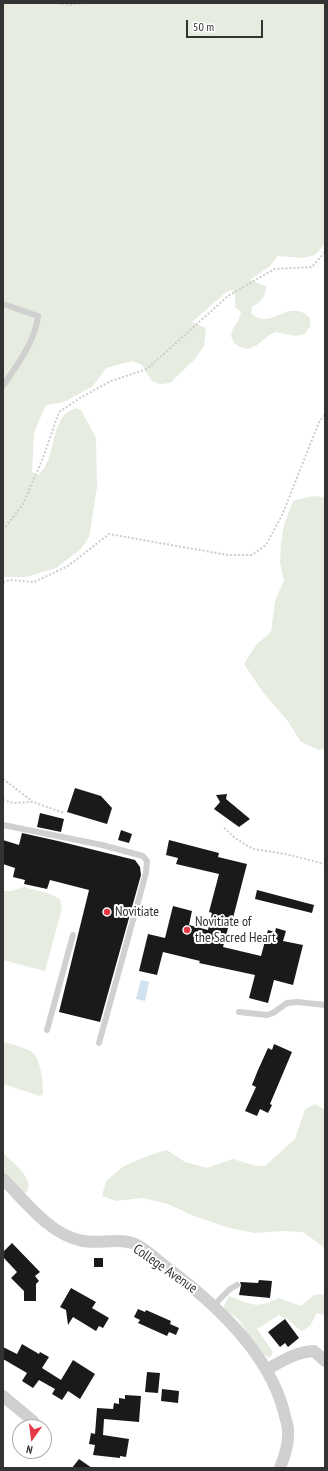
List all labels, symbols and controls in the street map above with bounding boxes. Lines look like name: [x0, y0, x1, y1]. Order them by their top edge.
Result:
scale bar: [188, 12, 265, 38]
text: 50 m: [193, 19, 214, 34]
place label: Novitiate: [115, 904, 159, 920]
marker: Novitiate: [102, 907, 112, 917]
place label: Novitiate of the Sacred Heart: [195, 914, 276, 946]
marker: Novitiate of the Sacred Heart: [182, 925, 192, 935]
street label: College Avenue: [130, 1241, 200, 1297]
north arrow: [12, 1419, 52, 1459]
text: N: [25, 1442, 34, 1457]

